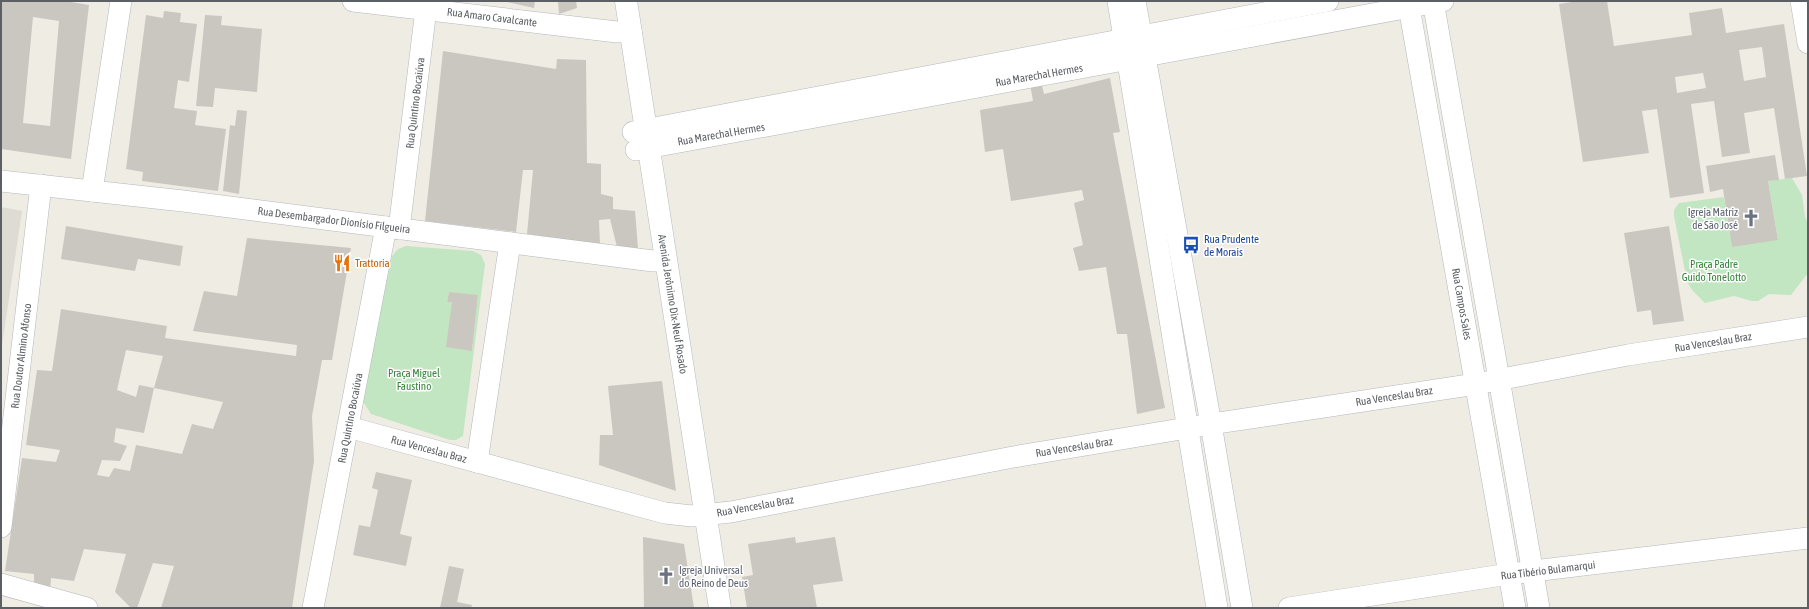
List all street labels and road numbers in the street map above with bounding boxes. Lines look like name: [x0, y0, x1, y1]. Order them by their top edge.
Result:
street label: Rua Amaro Cavalcante: [446, 6, 538, 28]
street label: Rua Quintino Bocaiúva: [403, 57, 427, 149]
street label: Rua Marechal Hermes: [994, 61, 1084, 89]
street label: Rua Marechal Hermes: [676, 120, 766, 148]
street label: Rua Desembargador Dionísio Filgueira: [257, 205, 411, 235]
street label: Avenida Jerônimo Dix-Neuf Rosado: [656, 233, 690, 375]
street label: Rua Campos Sales: [1450, 267, 1474, 341]
street label: Rua Doutor Almino Afonso: [9, 303, 33, 409]
street label: Rua Venceslau Braz: [1674, 330, 1752, 354]
street label: Rua Quintino Bocaiúva: [335, 372, 365, 464]
street label: Rua Venceslau Braz: [1355, 384, 1433, 408]
street label: Rua Venceslau Braz: [390, 433, 468, 465]
street label: Rua Venceslau Braz: [1035, 435, 1113, 459]
street label: Rua Venceslau Braz: [716, 493, 794, 519]
street label: Rua Tibério Bulamarqui: [1500, 558, 1596, 582]

